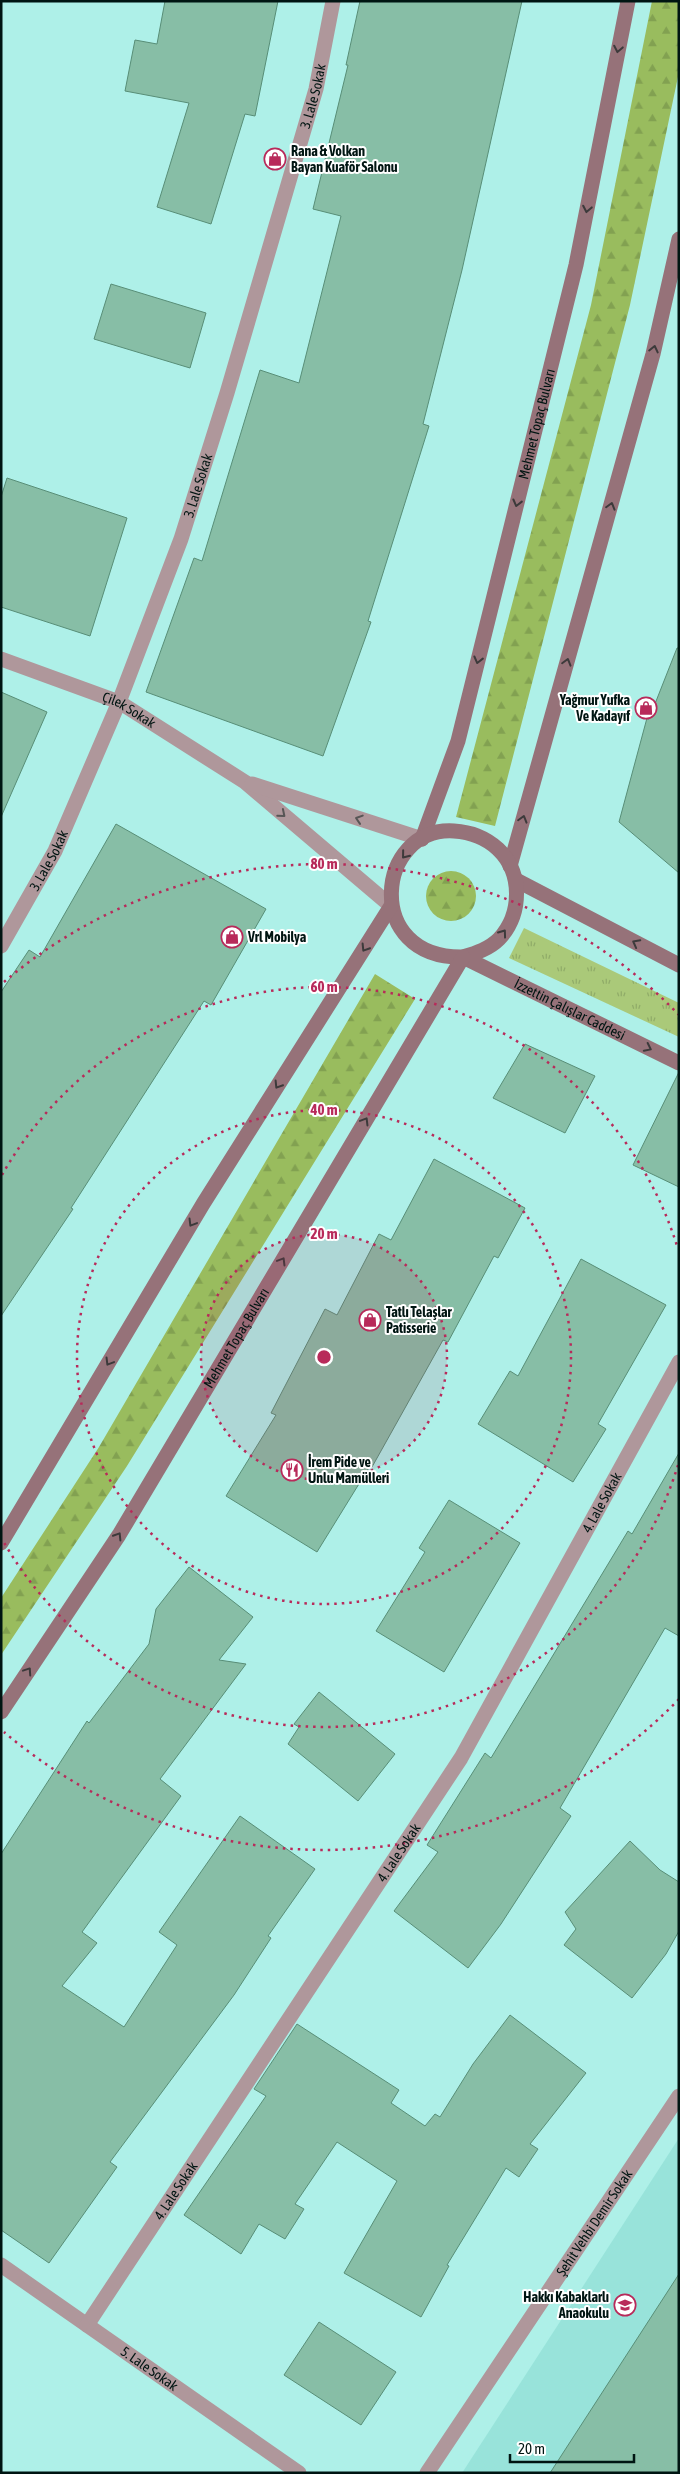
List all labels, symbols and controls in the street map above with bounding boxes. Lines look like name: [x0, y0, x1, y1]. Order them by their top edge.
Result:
one-way arrow: [614, 45, 624, 54]
street label: 3. Lale Sokak: [297, 63, 329, 130]
place label: Rana & Volkan Bayan Kuaför Salonu: [291, 143, 398, 175]
shop icon: Rana & Volkan Bayan Kuaför Salonu: [263, 147, 287, 171]
one-way arrow: [583, 204, 593, 213]
one-way arrow: [648, 345, 659, 354]
street label: Mehmet Topaç Bulvarı: [515, 367, 558, 481]
street label: 3. Lale Sokak: [180, 451, 215, 519]
one-way arrow: [512, 498, 523, 507]
one-way arrow: [605, 501, 616, 510]
one-way arrow: [473, 656, 484, 665]
one-way arrow: [562, 659, 572, 667]
street label: Çilek Sokak: [100, 689, 159, 731]
place label: Yağmur Yufka Ve Kadayıf: [559, 692, 630, 724]
shop icon: Yağmur Yufka Ve Kadayıf: [634, 696, 658, 720]
one-way arrow: [277, 808, 286, 817]
one-way arrow: [355, 815, 363, 825]
one-way arrow: [518, 815, 528, 823]
street label: 3. Lale Sokak: [26, 828, 71, 894]
one-way arrow: [402, 849, 411, 858]
text: 80 m: [311, 855, 338, 872]
shop icon: Vrl Mobilya: [220, 925, 244, 949]
place label: Vrl Mobilya: [247, 929, 307, 945]
one-way arrow: [497, 929, 506, 939]
one-way arrow: [632, 939, 641, 949]
one-way arrow: [362, 942, 371, 951]
street label: İzzettin Çalışlar Caddesi: [512, 975, 628, 1043]
text: 60 m: [311, 978, 338, 995]
one-way arrow: [643, 1042, 652, 1052]
one-way arrow: [275, 1080, 285, 1089]
text: 40 m: [310, 1101, 338, 1118]
one-way arrow: [359, 1118, 369, 1127]
one-way arrow: [188, 1217, 198, 1226]
text: 20 m: [311, 1225, 338, 1242]
one-way arrow: [276, 1257, 286, 1266]
street label: Mehmet Topaç Bulvarı: [200, 1285, 272, 1391]
place label: Tatlı Telaşlar Patisserie: [386, 1304, 453, 1336]
shop icon: Tatlı Telaşlar Patisserie: [358, 1308, 382, 1332]
centre of rings: [315, 1348, 333, 1366]
one-way arrow: [105, 1357, 115, 1366]
place label: İrem Pide ve Unlu Mamülleri: [308, 1453, 389, 1486]
restaurant icon: İrem Pide ve Unlu Mamülleri: [280, 1458, 304, 1482]
street label: 4. Lale Sokak: [579, 1470, 625, 1535]
one-way arrow: [112, 1532, 122, 1541]
one-way arrow: [22, 1667, 31, 1677]
street label: 4. Lale Sokak: [374, 1821, 424, 1885]
street label: 4. Lale Sokak: [151, 2159, 201, 2223]
street label: Şehit Vehbi Demir Sokak: [553, 2167, 636, 2279]
place label: Hakkı Kabaklarlı Anaokulu: [523, 2289, 609, 2321]
school or university icon: Hakkı Kabaklarlı Anaokulu: [613, 2293, 637, 2317]
street label: 5. Lale Sokak: [118, 2343, 181, 2394]
scale bar: [510, 2432, 634, 2464]
text: 20 m: [518, 2440, 545, 2457]

